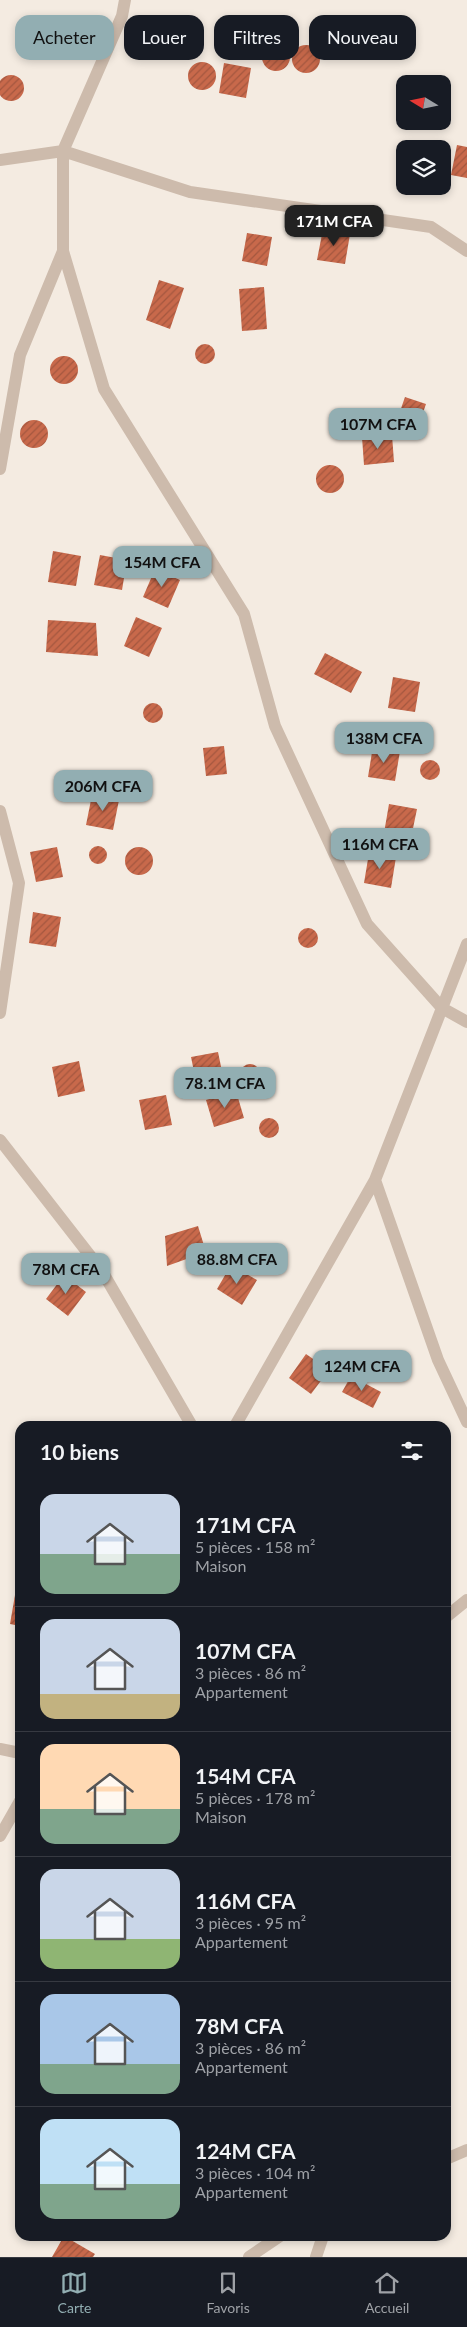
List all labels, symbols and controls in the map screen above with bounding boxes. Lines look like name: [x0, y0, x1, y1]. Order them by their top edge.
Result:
chip: Acheter: [15, 15, 114, 60]
chip: Louer: [124, 15, 204, 60]
chip: Filtres: [214, 15, 299, 60]
chip: Nouveau: [309, 15, 416, 60]
north arrow: [396, 75, 451, 130]
map controls: [396, 75, 451, 195]
button: layers: [396, 140, 451, 195]
pin: 171M CFA: [282, 204, 386, 247]
text: 171M CFA: [296, 211, 372, 230]
pin: 107M CFA: [326, 408, 430, 450]
text: 107M CFA: [340, 414, 416, 433]
pin: 154M CFA: [110, 546, 214, 588]
text: 154M CFA: [124, 552, 200, 571]
pin: 138M CFA: [332, 722, 436, 764]
text: 138M CFA: [346, 728, 422, 747]
pin: 206M CFA: [51, 770, 155, 812]
text: 206M CFA: [65, 776, 141, 795]
pin: 116M CFA: [328, 828, 432, 870]
text: 116M CFA: [342, 834, 418, 853]
pin: 78.1M CFA: [168, 1066, 282, 1109]
text: 78.1M CFA: [185, 1073, 265, 1092]
pin: 88.8M CFA: [180, 1242, 294, 1285]
text: 88.8M CFA: [197, 1249, 277, 1268]
pin: 78M CFA: [20, 1252, 112, 1295]
text: 78M CFA: [32, 1259, 100, 1278]
pin: 124M CFA: [310, 1350, 414, 1392]
text: 124M CFA: [324, 1356, 400, 1375]
icon: filters: [398, 1437, 426, 1465]
text: 10 biens: [40, 1439, 119, 1464]
text: 171M CFA: [195, 1512, 296, 1537]
icon: home: [80, 1514, 140, 1574]
text: 5 pièces · 158 m²: [195, 1537, 315, 1556]
text: Maison: [195, 1556, 246, 1575]
text: 107M CFA: [195, 1638, 296, 1663]
icon: home: [80, 1639, 140, 1699]
text: 3 pièces · 86 m²: [195, 1663, 306, 1682]
text: Appartement: [195, 1682, 288, 1701]
text: 154M CFA: [195, 1763, 296, 1788]
icon: home: [80, 1764, 140, 1824]
text: 5 pièces · 178 m²: [195, 1788, 315, 1807]
text: Maison: [195, 1807, 246, 1826]
text: 116M CFA: [195, 1888, 296, 1913]
icon: home: [80, 1889, 140, 1949]
text: 3 pièces · 95 m²: [195, 1913, 306, 1932]
text: Appartement: [195, 1932, 288, 1951]
text: 78M CFA: [195, 2013, 283, 2038]
icon: home: [80, 2014, 140, 2074]
text: 3 pièces · 86 m²: [195, 2038, 306, 2057]
text: Appartement: [195, 2057, 288, 2076]
text: 124M CFA: [195, 2138, 296, 2163]
icon: home: [80, 2139, 140, 2199]
text: 3 pièces · 104 m²: [195, 2163, 315, 2182]
text: Appartement: [195, 2182, 288, 2201]
tab: Carte: [58, 2269, 91, 2316]
tab: Favoris: [207, 2269, 250, 2316]
tab: Accueil: [365, 2269, 409, 2316]

